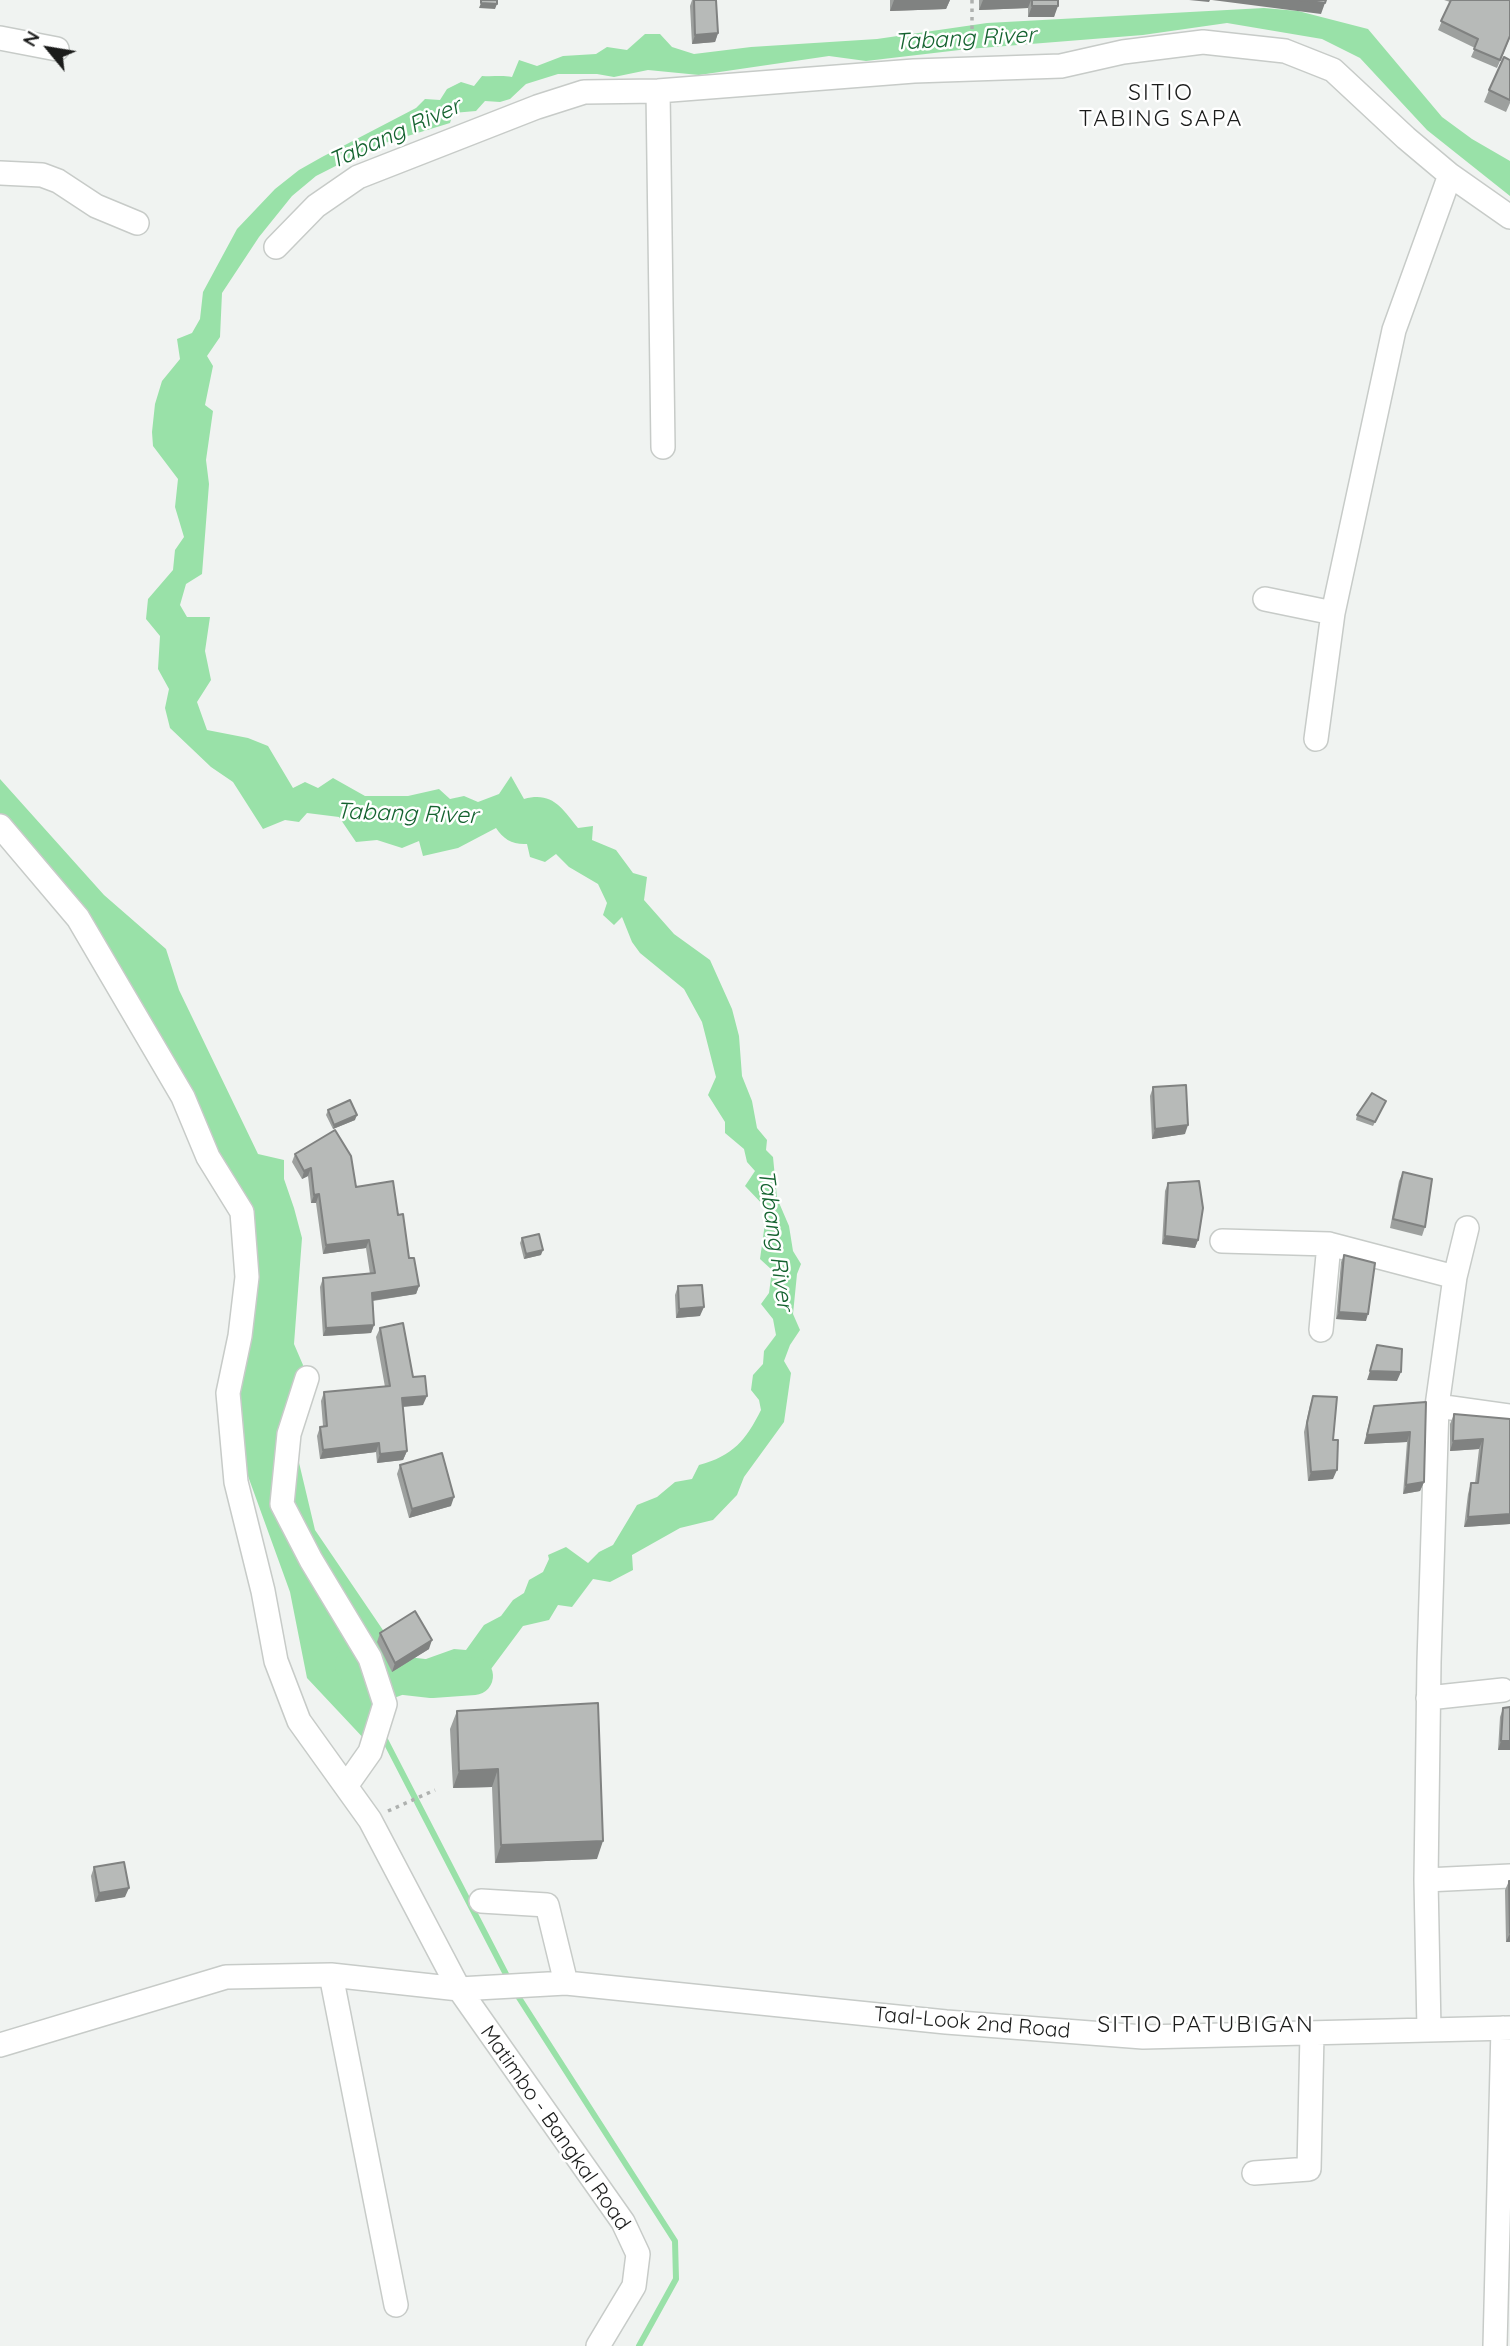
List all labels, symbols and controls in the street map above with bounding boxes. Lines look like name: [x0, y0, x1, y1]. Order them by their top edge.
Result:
north arrow: [14, 14, 84, 84]
water label: Tabang River: [894, 22, 1036, 56]
text: N: [17, 26, 45, 51]
district label: SITIO TABING SAPA: [1080, 79, 1242, 133]
water label: Tabang River: [325, 93, 465, 175]
water label: Tabang River: [336, 798, 478, 830]
water label: Tabang River: [751, 1168, 799, 1312]
street label: Taal-Look 2nd Road: [873, 2002, 1071, 2044]
district label: SITIO PATUBIGAN: [1099, 2011, 1313, 2039]
street label: Matimbo - Bangkal Road: [475, 2021, 635, 2235]

